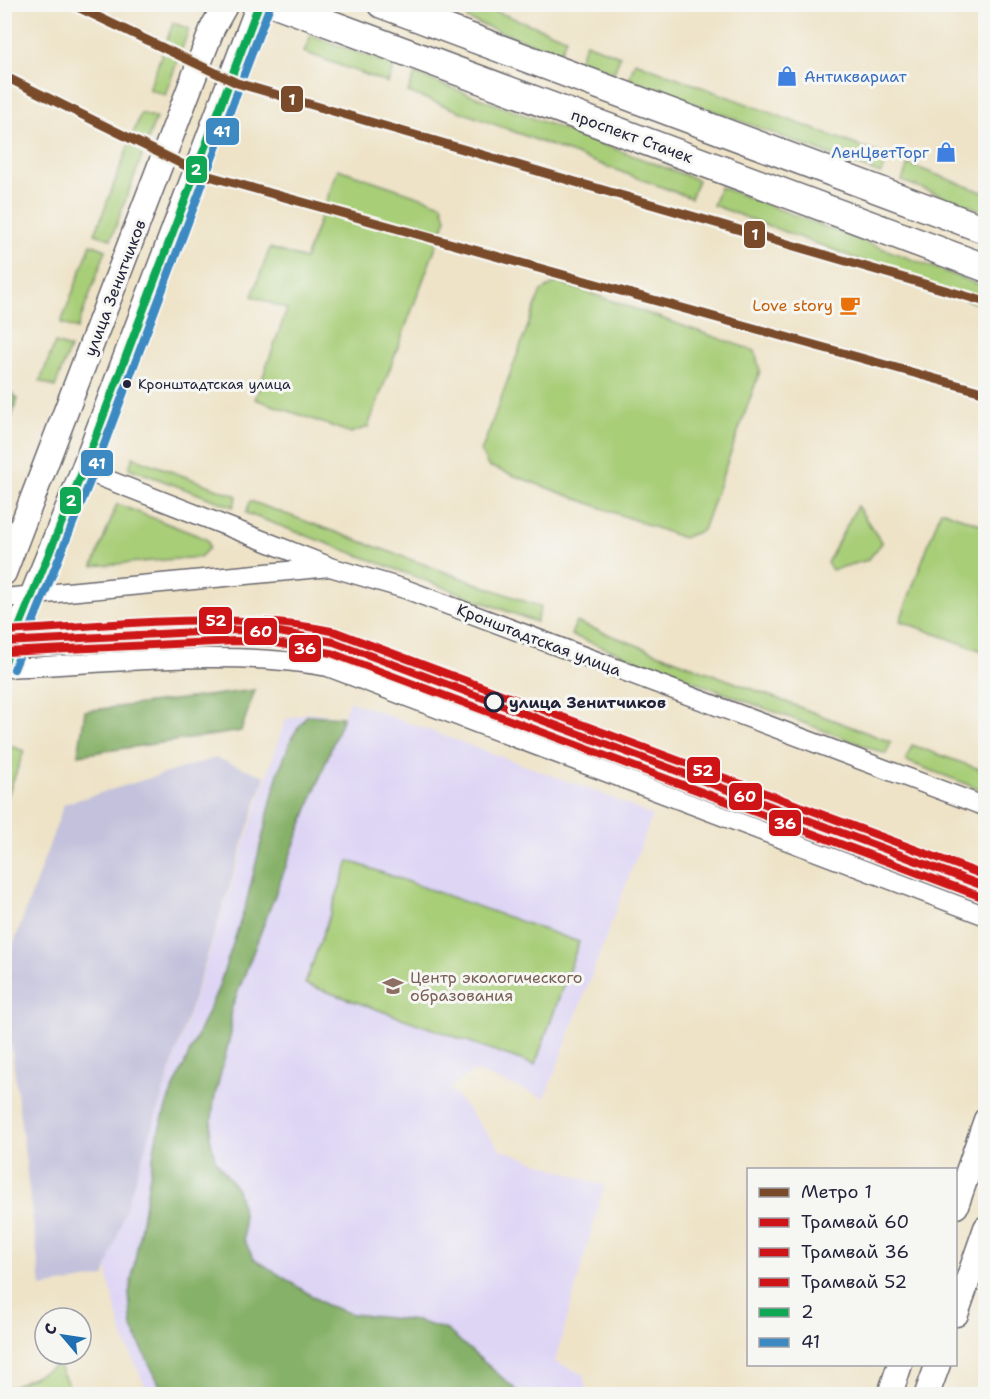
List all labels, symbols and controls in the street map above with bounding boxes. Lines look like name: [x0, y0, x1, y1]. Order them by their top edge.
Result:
shop icon: Антиквариат: [775, 64, 799, 88]
place label: Антиквариат: [804, 66, 908, 87]
line badge: 1: [280, 85, 304, 113]
text: 1: [288, 89, 296, 110]
street label: проспект Стачек: [568, 104, 696, 168]
line badge: 41: [205, 117, 240, 146]
text: 41: [213, 121, 231, 142]
shop icon: ЛенЦветТорг: [934, 140, 958, 164]
place label: ЛенЦветТорг: [831, 142, 930, 163]
line badge: 2: [185, 155, 208, 184]
text: 2: [190, 159, 202, 180]
street label: улица Зенитчиков: [79, 217, 151, 359]
line badge: 1: [743, 220, 766, 249]
text: 1: [751, 224, 759, 245]
cafe icon: Love story: [838, 293, 862, 317]
place label: Love story: [752, 295, 833, 316]
place label: Кронштадтская улица: [138, 375, 291, 393]
marker: Кронштадтская улица: [121, 378, 133, 390]
line badge: 41: [80, 449, 114, 477]
text: 41: [88, 453, 106, 474]
line badge: 2: [59, 486, 82, 515]
text: 2: [65, 490, 77, 511]
street label: Кронштадтская улица: [454, 599, 624, 681]
line badge: 52: [198, 606, 233, 635]
text: 52: [206, 610, 226, 631]
line badge: 60: [243, 617, 278, 646]
text: 60: [250, 621, 272, 642]
line badge: 36: [288, 634, 322, 663]
text: 36: [294, 638, 316, 659]
marker: улица Зенитчиков: [484, 692, 504, 712]
place label: улица Зенитчиков: [509, 692, 666, 713]
line badge: 52: [686, 756, 721, 784]
text: 52: [693, 760, 713, 781]
line badge: 60: [728, 782, 763, 811]
text: 60: [734, 786, 756, 807]
line badge: 36: [768, 809, 802, 837]
text: 36: [774, 813, 796, 834]
place label: Центр экологического образования: [410, 967, 582, 1006]
school or university icon: Центр экологического образования: [381, 974, 405, 998]
legend: [747, 1168, 957, 1366]
text: Метро 1: [801, 1180, 872, 1204]
text: Трамвай 60: [801, 1210, 909, 1234]
text: Трамвай 36: [801, 1240, 909, 1264]
text: Трамвай 52: [801, 1270, 907, 1294]
text: 2: [801, 1300, 814, 1324]
north arrow: [33, 1306, 93, 1366]
text: С: [39, 1319, 62, 1338]
text: 41: [801, 1330, 820, 1354]

